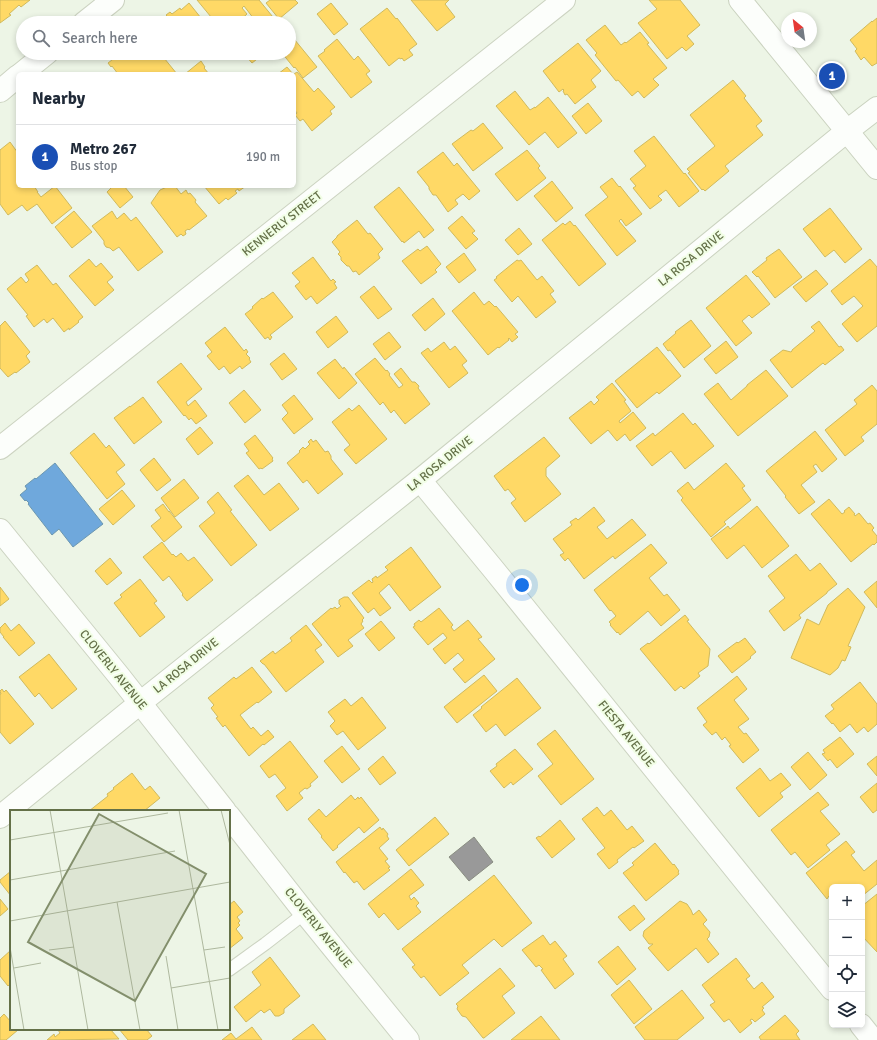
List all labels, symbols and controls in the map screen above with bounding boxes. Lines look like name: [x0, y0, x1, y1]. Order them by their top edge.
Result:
north arrow: [781, 12, 817, 48]
search box: [16, 16, 296, 60]
icon: search: [30, 27, 52, 49]
text: Search here: [62, 29, 138, 47]
pin: 1: [819, 61, 845, 91]
text: Nearby: [32, 88, 85, 109]
text: Metro 267: [70, 140, 137, 158]
text: 1: [41, 149, 49, 165]
text: 190 m: [246, 149, 280, 165]
text: Bus stop: [70, 158, 117, 174]
street label: KENNERLY STREET: [239, 188, 325, 260]
street label: LA ROSA DRIVE: [655, 228, 727, 290]
street label: LA ROSA DRIVE: [404, 433, 476, 495]
your location: [512, 575, 532, 595]
street label: CLOVERLY AVENUE: [76, 627, 150, 713]
street label: LA ROSA DRIVE: [150, 635, 222, 697]
street label: FIESTA AVENUE: [595, 698, 658, 771]
inset map: [10, 810, 230, 1030]
map controls: [829, 884, 865, 1028]
button: +: [829, 884, 865, 920]
street label: CLOVERLY AVENUE: [281, 885, 355, 971]
button: −: [829, 920, 865, 956]
button: locate: [829, 956, 865, 992]
button: layers: [829, 992, 865, 1028]

